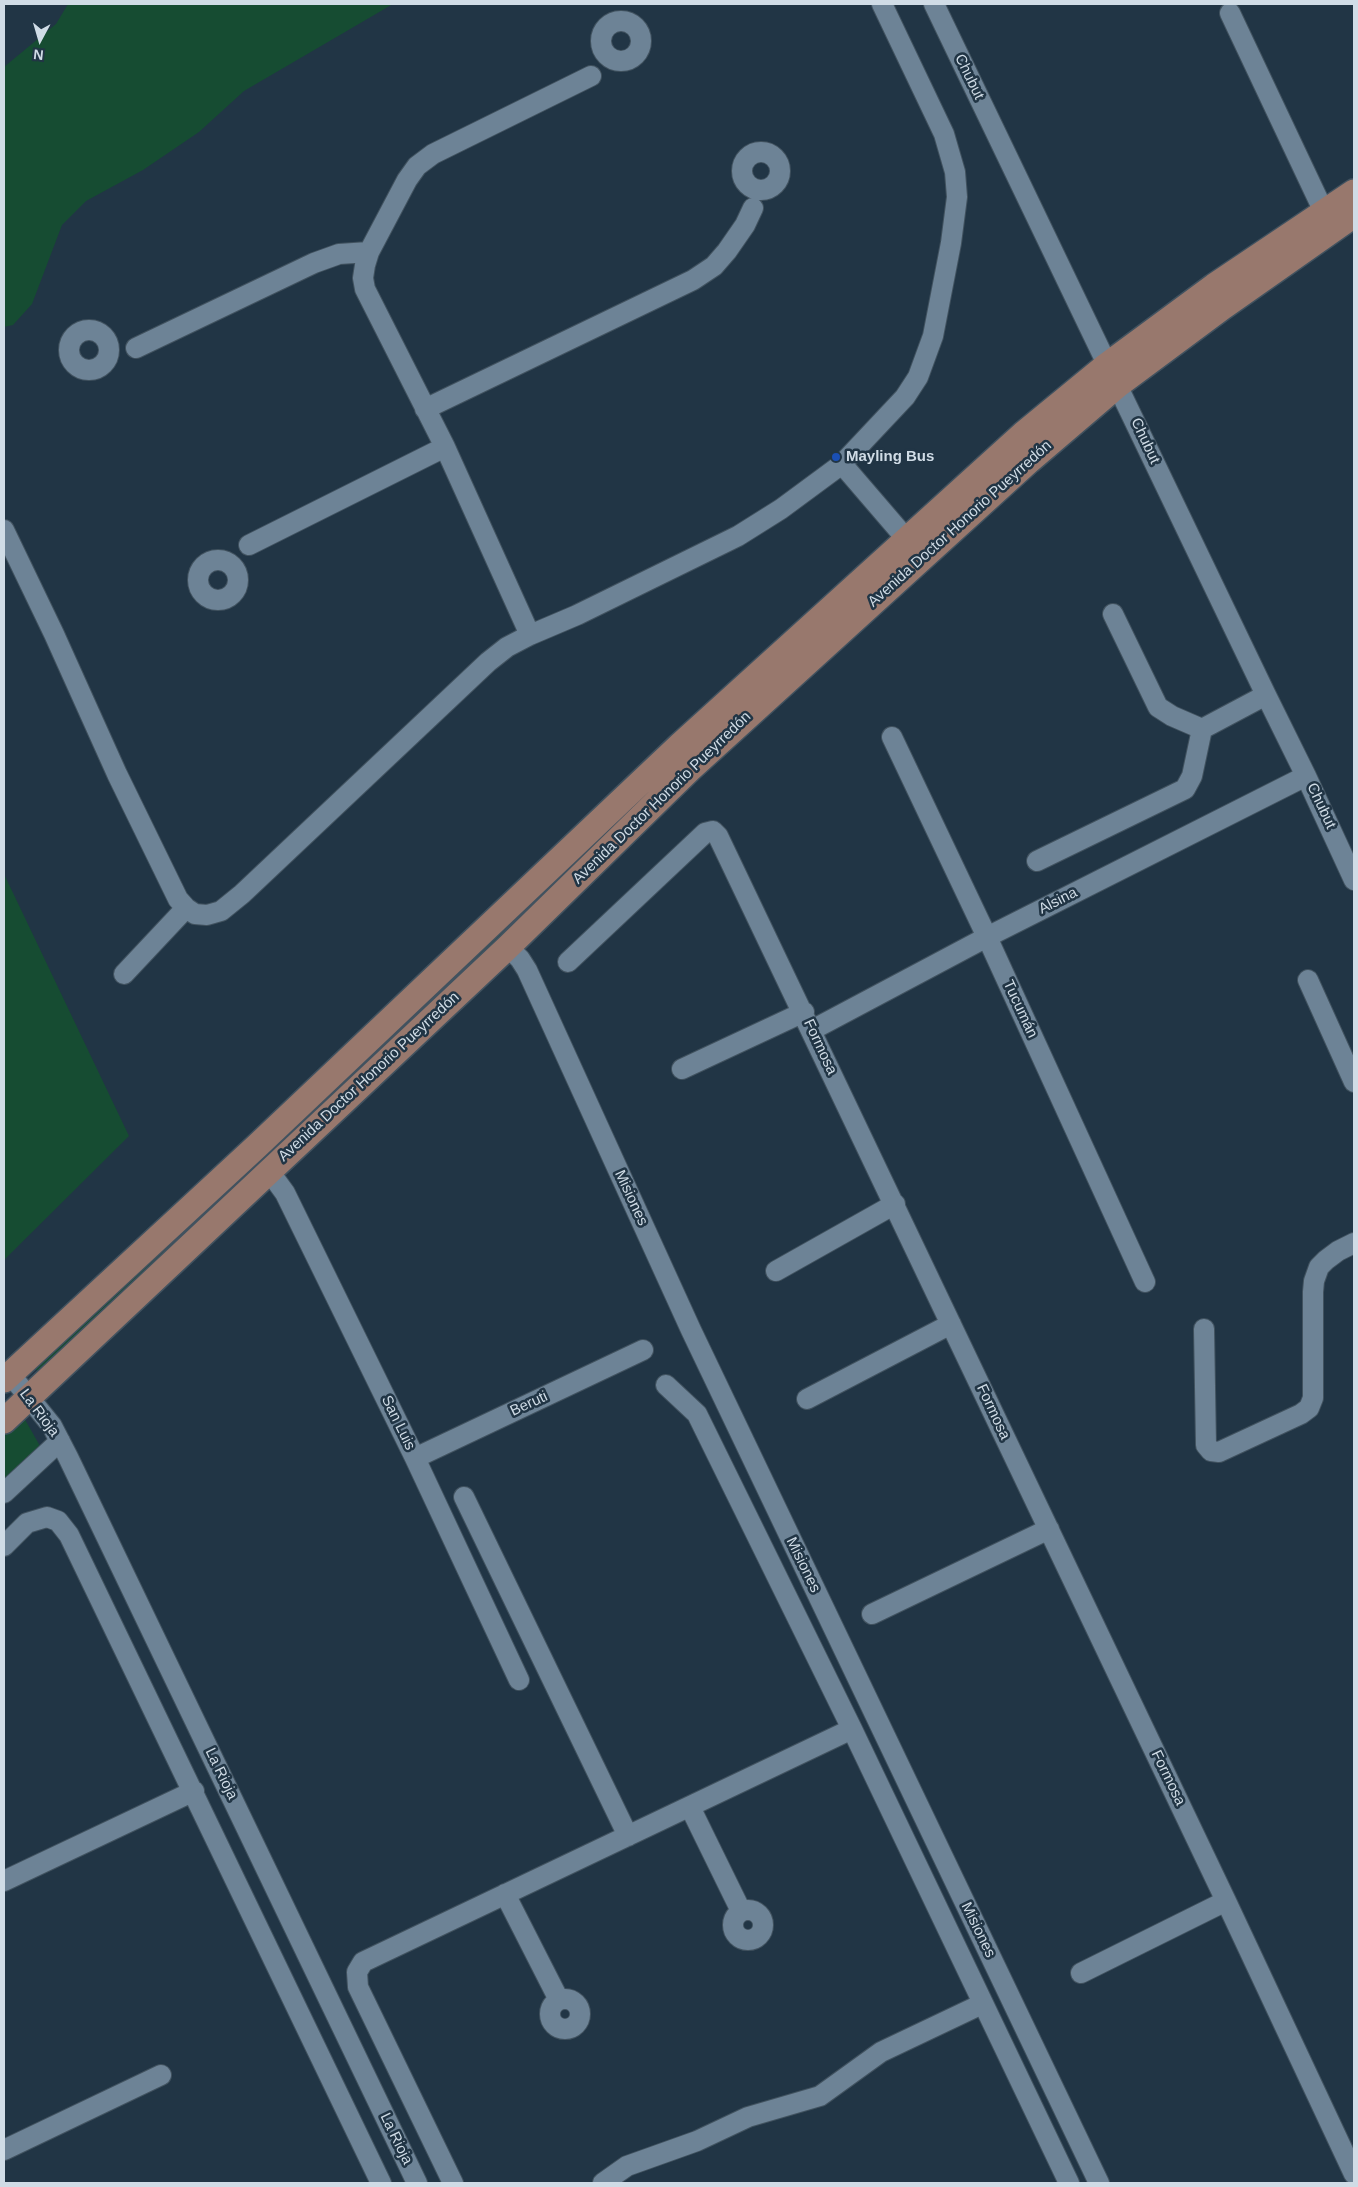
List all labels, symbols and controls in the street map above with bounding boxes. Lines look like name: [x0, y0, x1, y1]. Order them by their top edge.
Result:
north arrow: [15, 15, 65, 65]
text: N: [33, 46, 44, 63]
street label: Chubut: [950, 51, 988, 103]
street label: Chubut: [1127, 415, 1163, 467]
street label: Avenida Doctor Honorio Pueyrredón: [865, 437, 1055, 611]
place label: Mayling Bus: [846, 448, 934, 466]
marker: Mayling Bus: [830, 451, 842, 463]
street label: Avenida Doctor Honorio Pueyrredón: [569, 708, 755, 888]
street label: Chubut: [1303, 780, 1339, 832]
street label: Alsina: [1036, 884, 1080, 918]
street label: Tucumán: [999, 977, 1041, 1041]
street label: Avenida Doctor Honorio Pueyrredón: [275, 988, 463, 1166]
street label: Formosa: [799, 1016, 841, 1078]
street label: Misiones: [610, 1167, 652, 1229]
street label: Formosa: [972, 1381, 1014, 1443]
street label: La Rioja: [15, 1386, 63, 1440]
street label: Beruti: [507, 1388, 551, 1420]
street label: San Luis: [377, 1393, 419, 1453]
street label: Misiones: [782, 1534, 824, 1596]
street label: La Rioja: [201, 1745, 241, 1803]
street label: Formosa: [1147, 1747, 1189, 1809]
street label: Misiones: [957, 1899, 999, 1961]
street label: La Rioja: [376, 2110, 416, 2168]

